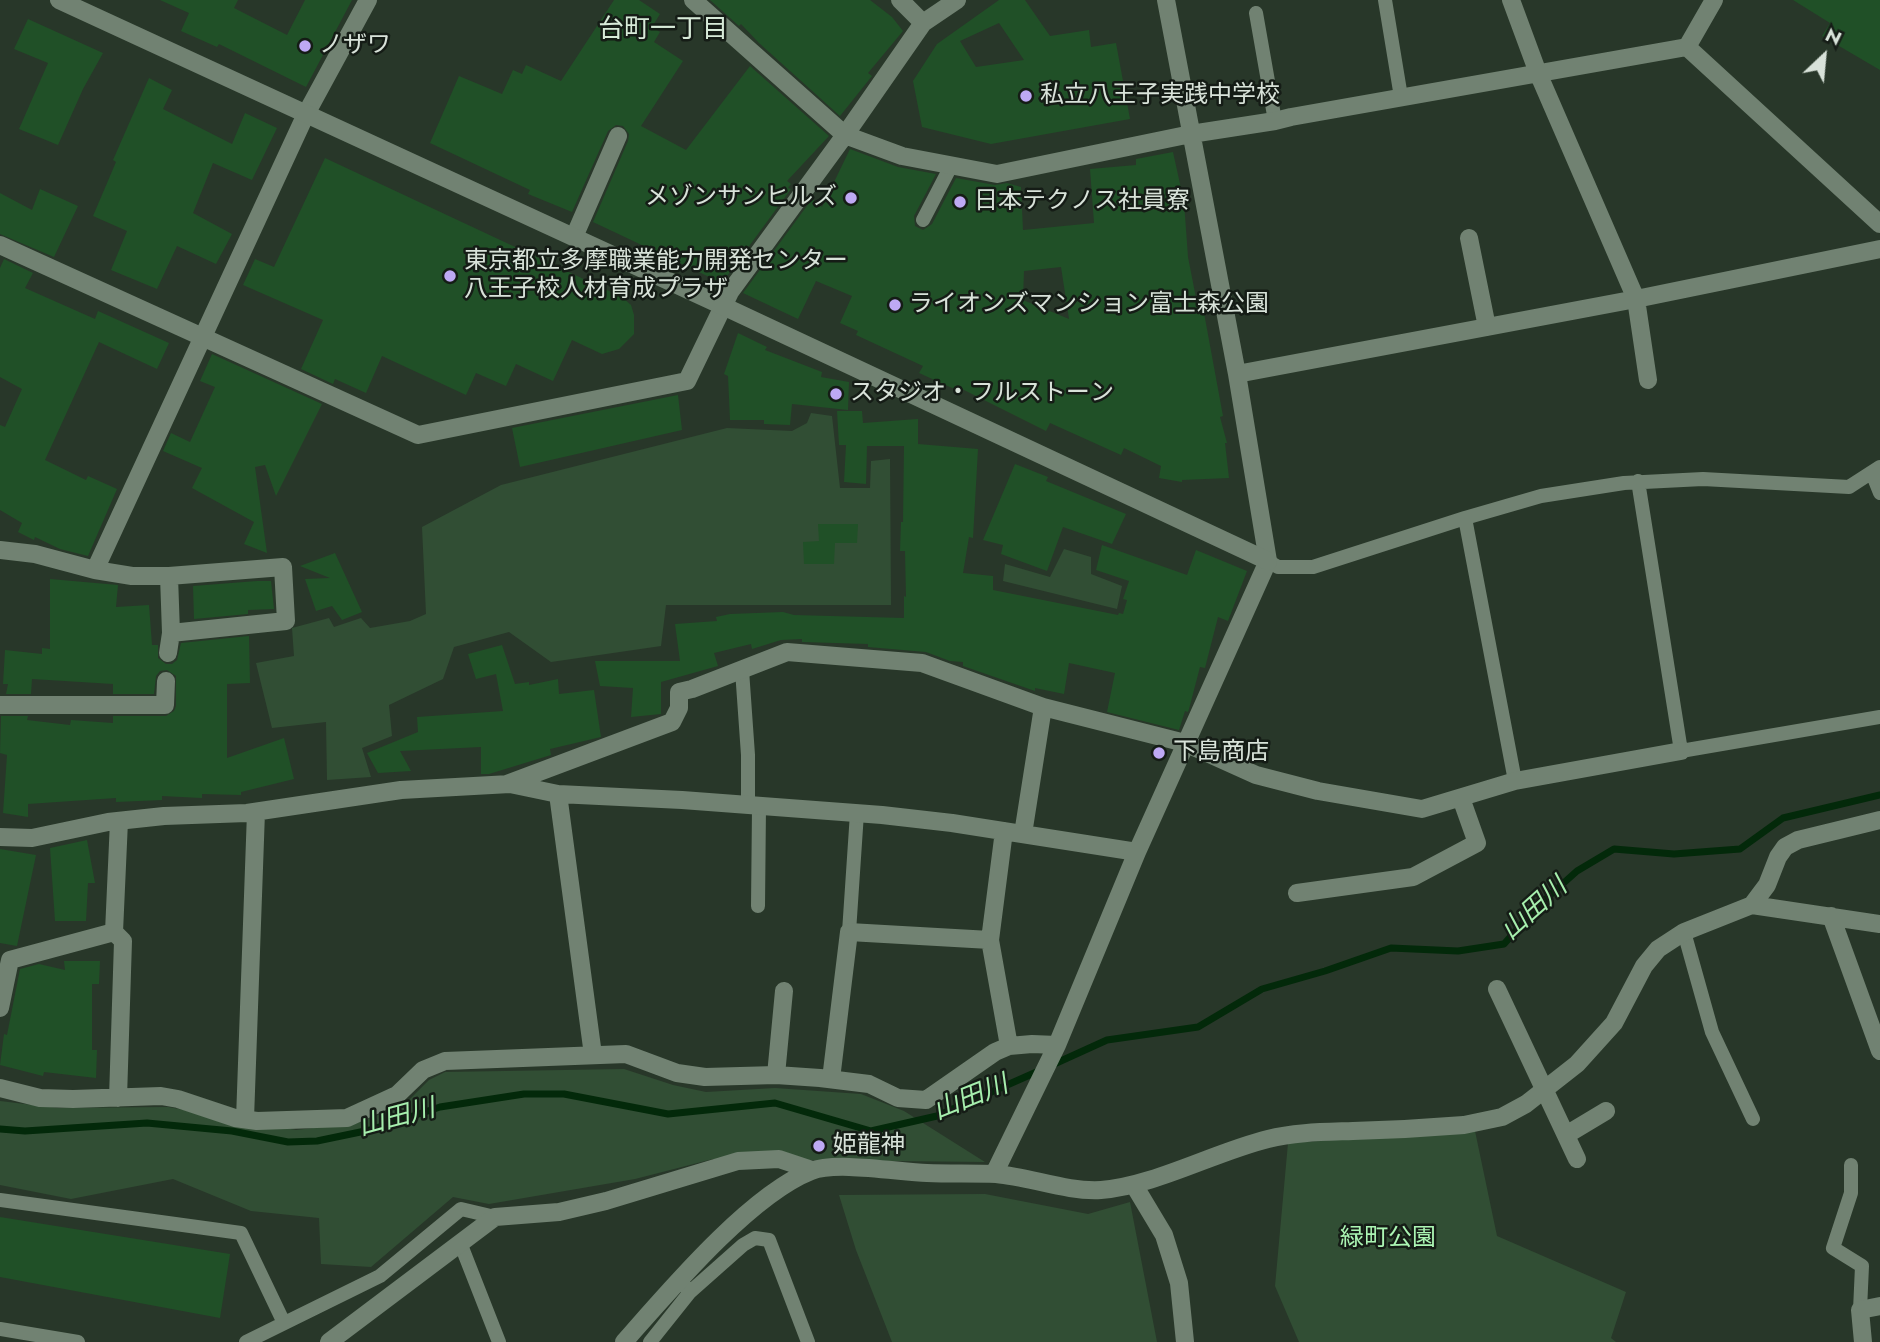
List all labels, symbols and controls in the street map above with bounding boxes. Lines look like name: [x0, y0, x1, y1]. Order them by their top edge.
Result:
district label: 台町一丁目: [598, 15, 728, 47]
north arrow: [1789, 21, 1859, 91]
text: N: [1821, 21, 1846, 52]
place label: ノザワ: [319, 32, 391, 60]
marker: ノザワ: [297, 38, 313, 54]
place label: 私立八王子実践中学校: [1040, 82, 1280, 110]
marker: 私立八王子実践中学校: [1018, 88, 1034, 104]
place label: メゾンサンヒルズ: [645, 184, 837, 212]
place label: 日本テクノス社員寮: [974, 188, 1190, 216]
marker: メゾンサンヒルズ: [843, 190, 859, 206]
marker: 日本テクノス社員寮: [952, 194, 968, 210]
place label: 東京都立多摩職業能力開発センター 八王子校人材育成プラザ: [464, 248, 848, 304]
marker: 東京都立多摩職業能力開発センター 八王子校人材育成プラザ: [442, 268, 458, 284]
place label: ライオンズマンション富士森公園: [909, 291, 1269, 319]
marker: ライオンズマンション富士森公園: [887, 297, 903, 313]
place label: スタジオ・フルストーン: [850, 380, 1114, 408]
marker: スタジオ・フルストーン: [828, 386, 844, 402]
place label: 下島商店: [1173, 739, 1269, 767]
marker: 下島商店: [1151, 745, 1167, 761]
water label: 山田川: [1496, 872, 1574, 948]
water label: 山田川: [929, 1070, 1013, 1128]
water label: 山田川: [355, 1094, 439, 1144]
place label: 姫龍神: [833, 1132, 905, 1160]
marker: 姫龍神: [811, 1138, 827, 1154]
park label: 緑町公園: [1340, 1225, 1436, 1253]

